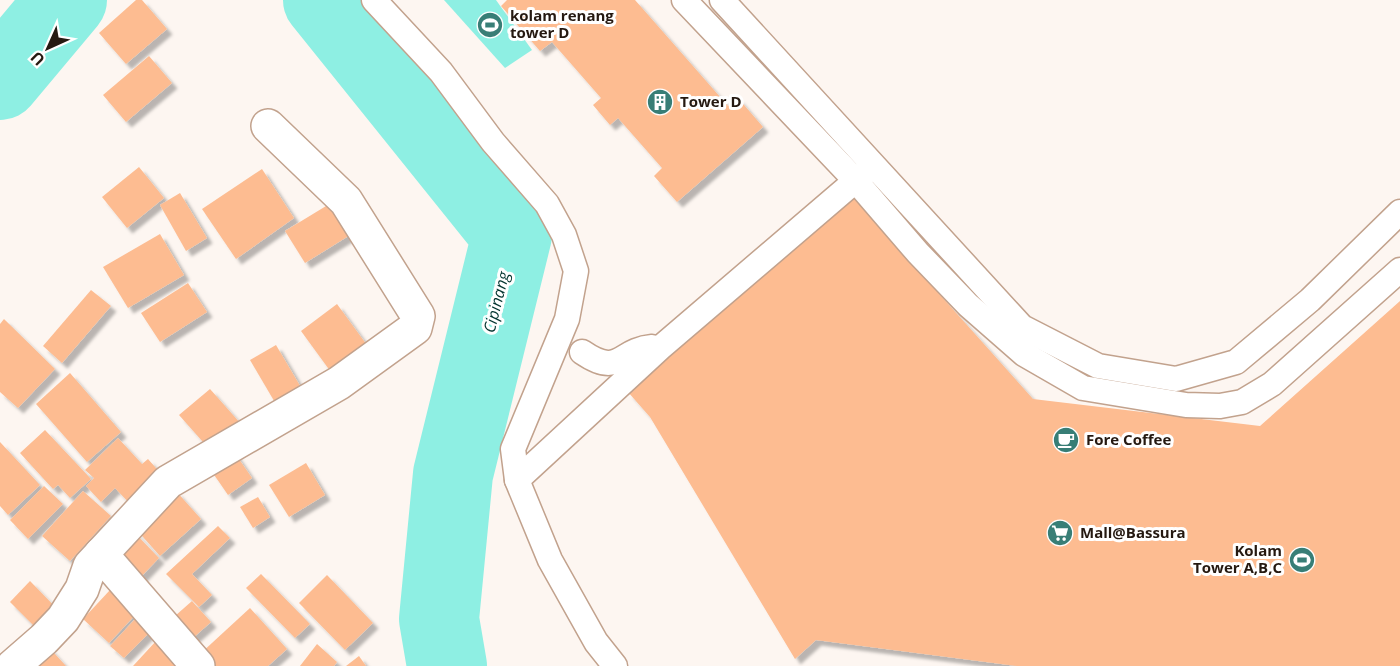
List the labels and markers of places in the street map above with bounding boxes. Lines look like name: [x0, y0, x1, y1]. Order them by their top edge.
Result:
place label: kolam renang tower D: [510, 5, 614, 42]
sports icon: kolam renang tower D: [475, 10, 505, 40]
building icon: Tower D: [645, 87, 675, 117]
place label: Tower D: [680, 91, 742, 111]
cafe icon: Fore Coffee: [1051, 425, 1081, 455]
place label: Fore Coffee: [1086, 429, 1171, 449]
supermarket icon: Mall@Bassura: [1045, 518, 1075, 548]
place label: Mall@Bassura: [1080, 522, 1186, 542]
place label: Kolam Tower A,B,C: [1193, 540, 1282, 577]
sports icon: Kolam Tower A,B,C: [1287, 545, 1317, 575]

